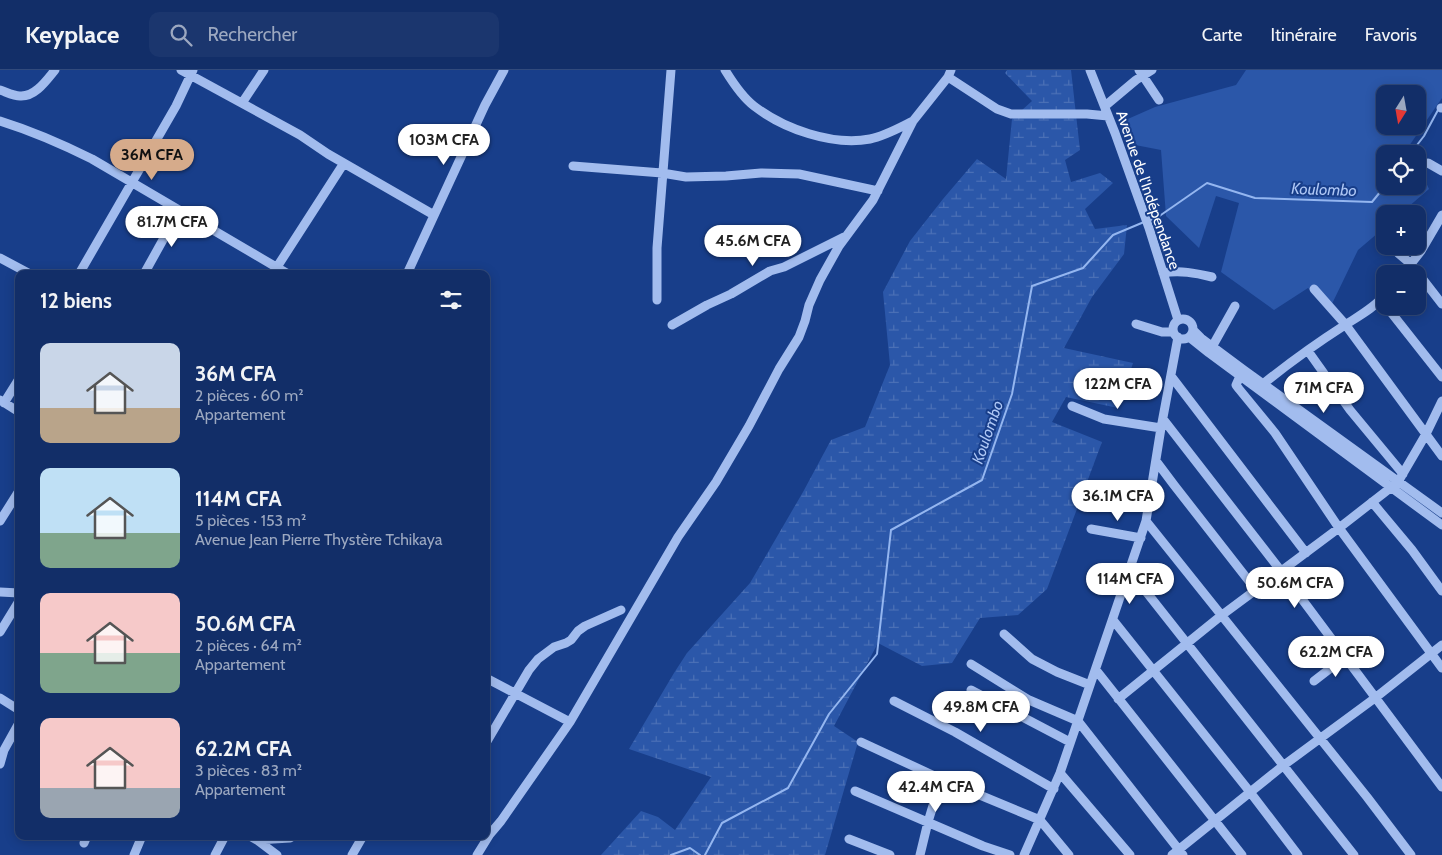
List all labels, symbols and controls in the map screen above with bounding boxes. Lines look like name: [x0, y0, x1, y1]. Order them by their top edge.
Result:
search box: [149, 12, 499, 57]
text: Keyplace: [25, 20, 119, 49]
icon: search: [167, 21, 195, 49]
text: Rechercher: [207, 23, 297, 46]
text: Carte: [1202, 24, 1242, 46]
text: Itinéraire: [1270, 24, 1337, 46]
text: Favoris: [1365, 24, 1417, 46]
north arrow: [1376, 85, 1426, 135]
map controls: [1376, 85, 1426, 315]
street label: Avenue de l'Indépendance: [1112, 108, 1184, 272]
pin: 103M CFA: [392, 124, 496, 166]
text: 103M CFA: [409, 130, 479, 149]
pin: 36M CFA: [106, 138, 198, 181]
text: 36M CFA: [121, 145, 183, 164]
button: locate: [1376, 145, 1426, 195]
water label: Koulombo: [1291, 179, 1357, 200]
button: +: [1376, 205, 1426, 255]
pin: 81.7M CFA: [115, 206, 229, 248]
text: 81.7M CFA: [136, 212, 208, 231]
pin: 45.6M CFA: [696, 224, 810, 267]
text: 45.6M CFA: [715, 231, 791, 250]
button: −: [1376, 265, 1426, 315]
icon: filters: [437, 286, 465, 314]
text: 12 biens: [40, 288, 112, 313]
text: 36M CFA: [195, 361, 276, 386]
icon: home: [80, 363, 140, 423]
pin: 122M CFA: [1066, 368, 1170, 410]
pin: 71M CFA: [1278, 372, 1370, 414]
text: 122M CFA: [1084, 374, 1152, 393]
text: 71M CFA: [1295, 378, 1353, 397]
text: 2 pièces · 60 m²: [195, 386, 304, 405]
water label: Koulombo: [968, 398, 1007, 466]
text: Appartement: [195, 405, 285, 424]
pin: 36.1M CFA: [1061, 480, 1175, 522]
text: 114M CFA: [195, 486, 282, 511]
text: 36.1M CFA: [1082, 486, 1154, 505]
icon: home: [80, 488, 140, 548]
text: 5 pièces · 153 m²: [195, 511, 306, 530]
text: Avenue Jean Pierre Thystère Tchikaya: [195, 530, 442, 549]
pin: 114M CFA: [1078, 562, 1182, 605]
pin: 50.6M CFA: [1238, 566, 1352, 609]
text: 114M CFA: [1097, 569, 1163, 588]
text: 50.6M CFA: [1257, 573, 1333, 592]
text: 50.6M CFA: [195, 611, 295, 636]
icon: home: [80, 613, 140, 673]
text: 2 pièces · 64 m²: [195, 636, 302, 655]
pin: 62.2M CFA: [1279, 636, 1393, 678]
text: 62.2M CFA: [1299, 642, 1373, 661]
text: Appartement: [195, 655, 285, 674]
pin: 49.8M CFA: [924, 690, 1038, 733]
text: 49.8M CFA: [943, 697, 1019, 716]
text: 62.2M CFA: [195, 736, 292, 761]
icon: home: [80, 738, 140, 798]
text: 3 pièces · 83 m²: [195, 761, 302, 780]
pin: 42.4M CFA: [879, 770, 993, 813]
text: 42.4M CFA: [898, 777, 974, 796]
text: Appartement: [195, 780, 285, 799]

